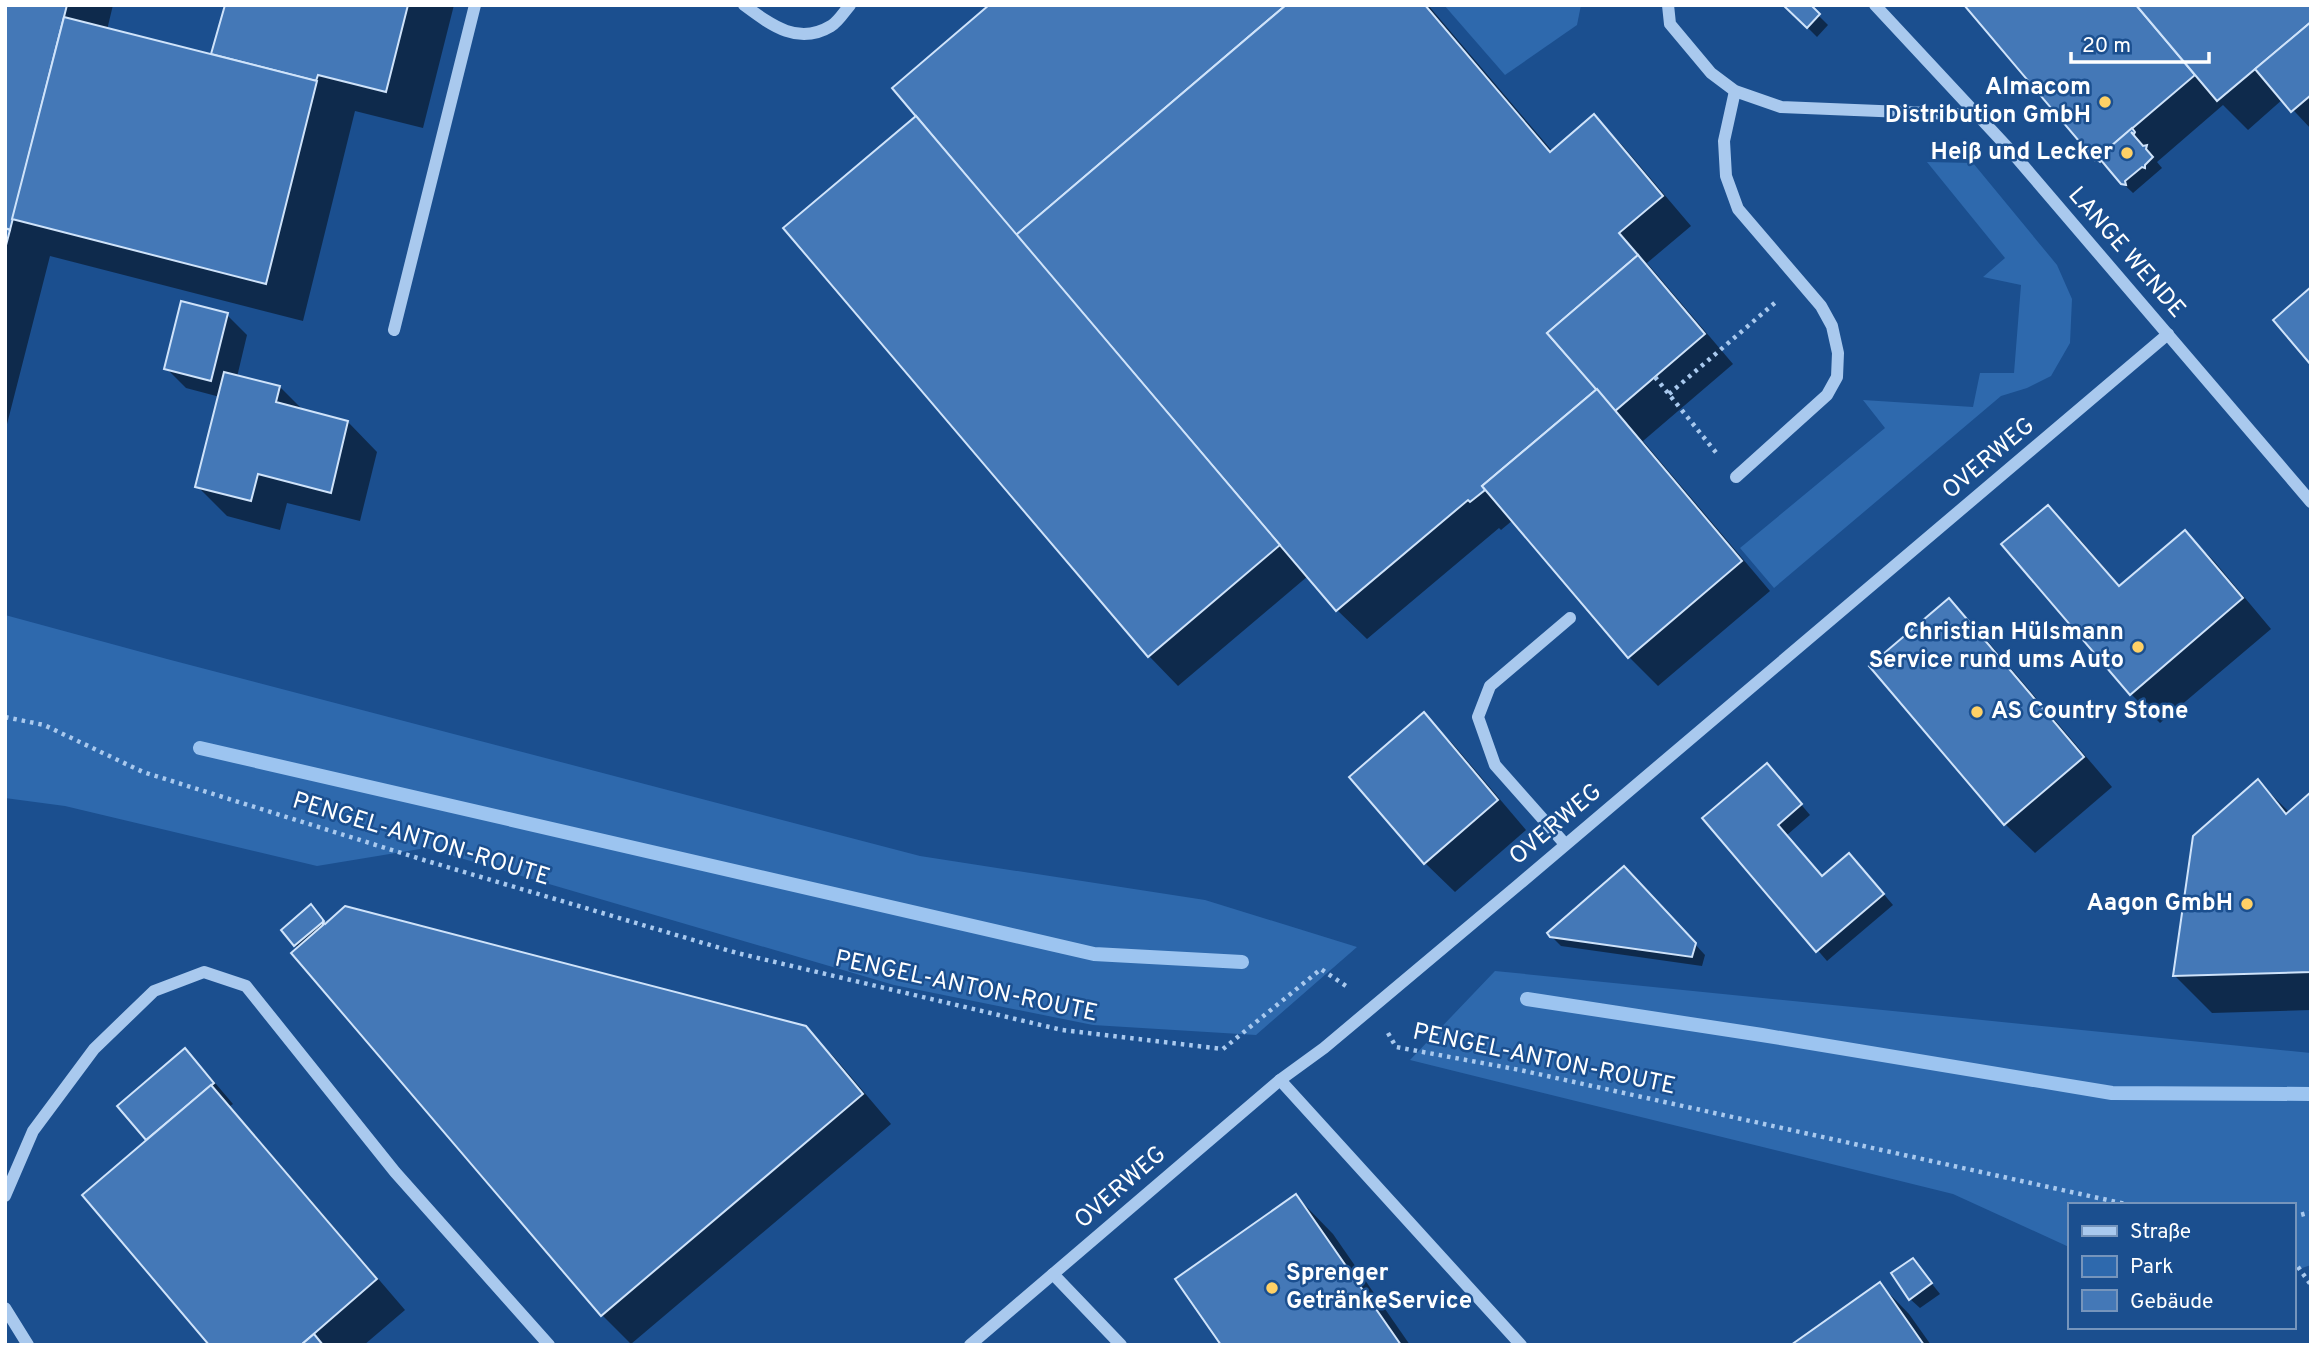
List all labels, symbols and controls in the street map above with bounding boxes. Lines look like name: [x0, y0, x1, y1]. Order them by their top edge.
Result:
scale bar: [2071, 21, 2209, 65]
text: 20 m: [2082, 33, 2131, 60]
place label: Almacom Distribution GmbH: [1885, 73, 2091, 131]
marker: Almacom Distribution GmbH: [2097, 94, 2113, 110]
place label: Heiß und Lecker: [1931, 138, 2113, 168]
marker: Heiß und Lecker: [2119, 145, 2135, 161]
street label: LANGE WENDE: [2061, 181, 2191, 325]
street label: OVERWEG: [1937, 412, 2041, 506]
place label: Christian Hülsmann Service rund ums Auto: [1869, 618, 2124, 676]
marker: Christian Hülsmann Service rund ums Auto: [2130, 639, 2146, 655]
place label: AS Country Stone: [1991, 697, 2188, 727]
marker: AS Country Stone: [1969, 704, 1985, 720]
street label: OVERWEG: [1504, 778, 1608, 872]
street label: PENGEL-ANTON-ROUTE: [288, 786, 554, 894]
place label: Aagon GmbH: [2087, 889, 2233, 919]
marker: Aagon GmbH: [2239, 896, 2255, 912]
street label: PENGEL-ANTON-ROUTE: [832, 944, 1100, 1030]
street label: PENGEL-ANTON-ROUTE: [1410, 1017, 1678, 1103]
street label: OVERWEG: [1069, 1140, 1173, 1236]
legend: [2068, 1203, 2295, 1329]
text: Straße: [2130, 1219, 2191, 1246]
text: Park: [2130, 1254, 2173, 1281]
place label: Sprenger GetränkeService: [1286, 1259, 1472, 1317]
marker: Sprenger GetränkeService: [1264, 1280, 1280, 1296]
text: Gebäude: [2130, 1289, 2213, 1316]

